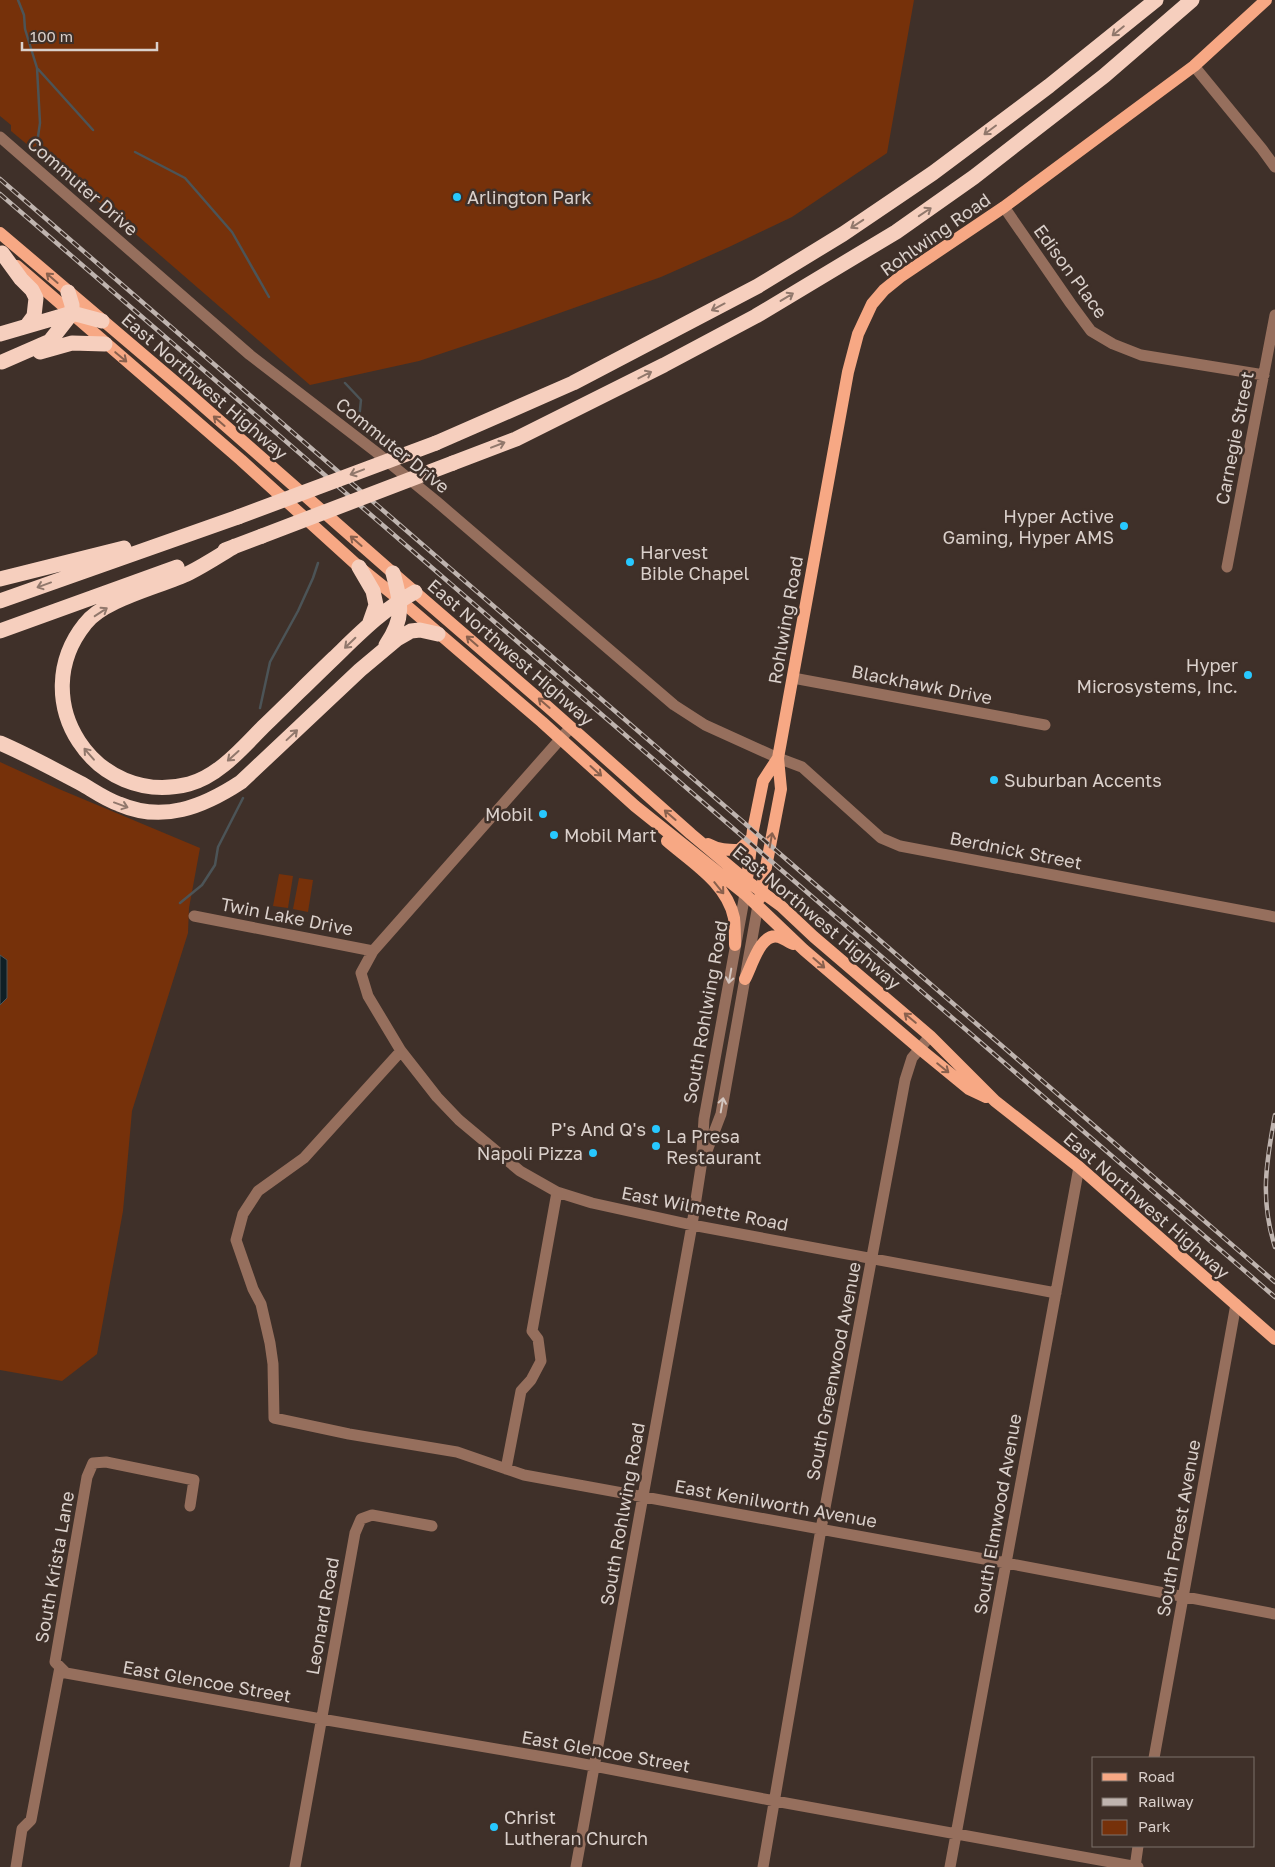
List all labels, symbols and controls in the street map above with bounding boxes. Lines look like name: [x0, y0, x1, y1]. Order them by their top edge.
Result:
scale bar: [22, 20, 158, 52]
one-way arrow: [1112, 25, 1125, 36]
text: 100 m: [30, 27, 73, 45]
one-way arrow: [984, 125, 997, 136]
street label: Commuter Drive: [23, 132, 143, 240]
place label: Arlington Park: [467, 186, 591, 208]
street label: Rohlwing Road: [876, 188, 994, 280]
marker: Arlington Park: [451, 191, 463, 203]
one-way arrow: [918, 207, 932, 217]
one-way arrow: [851, 219, 865, 229]
street label: Edison Place: [1030, 220, 1112, 322]
one-way arrow: [45, 272, 58, 284]
one-way arrow: [780, 292, 794, 302]
one-way arrow: [710, 302, 725, 312]
street label: East Northwest Highway: [117, 308, 293, 464]
one-way arrow: [114, 352, 127, 363]
one-way arrow: [637, 370, 652, 380]
street label: Carnegie Street: [1210, 370, 1258, 506]
street label: Commuter Drive: [332, 393, 454, 497]
one-way arrow: [213, 415, 226, 426]
one-way arrow: [491, 440, 506, 449]
one-way arrow: [350, 468, 365, 477]
place label: Hyper Active Gaming, Hyper AMS: [942, 505, 1114, 548]
marker: Hyper Active Gaming, Hyper AMS: [1118, 520, 1130, 532]
one-way arrow: [350, 535, 363, 547]
place label: Harvest Bible Chapel: [640, 541, 749, 584]
street label: Rohlwing Road: [763, 554, 807, 686]
marker: Harvest Bible Chapel: [624, 556, 636, 568]
street label: East Northwest Highway: [423, 574, 599, 730]
one-way arrow: [37, 581, 52, 590]
one-way arrow: [93, 606, 107, 616]
one-way arrow: [465, 635, 478, 646]
one-way arrow: [343, 637, 356, 649]
place label: Hyper Microsystems, Inc.: [1077, 654, 1238, 697]
street label: Blackhawk Drive: [850, 660, 994, 708]
marker: Hyper Microsystems, Inc.: [1242, 669, 1254, 681]
one-way arrow: [538, 698, 551, 709]
one-way arrow: [285, 729, 298, 741]
one-way arrow: [83, 747, 95, 760]
one-way arrow: [226, 750, 239, 762]
one-way arrow: [590, 766, 603, 777]
place label: Suburban Accents: [1004, 769, 1162, 791]
marker: Suburban Accents: [988, 774, 1000, 786]
one-way arrow: [113, 801, 128, 810]
place label: Mobil: [485, 803, 533, 825]
marker: Mobil: [537, 808, 549, 820]
one-way arrow: [664, 810, 677, 821]
place label: Mobil Mart: [564, 824, 657, 846]
street label: Berdnick Street: [948, 826, 1084, 874]
marker: Mobil Mart: [548, 829, 560, 841]
one-way arrow: [767, 833, 777, 849]
street label: East Northwest Highway: [728, 840, 906, 994]
one-way arrow: [714, 881, 725, 894]
street label: Twin Lake Drive: [219, 892, 355, 940]
street label: South Rohlwing Road: [678, 919, 732, 1105]
one-way arrow: [813, 957, 826, 968]
one-way arrow: [724, 968, 734, 984]
one-way arrow: [903, 1013, 916, 1024]
one-way arrow: [936, 1062, 949, 1073]
one-way arrow: [717, 1097, 727, 1113]
place label: P's And Q's: [551, 1118, 646, 1140]
marker: P's And Q's: [650, 1123, 662, 1135]
place label: La Presa Restaurant: [666, 1125, 761, 1168]
street label: East Northwest Highway: [1059, 1127, 1235, 1283]
marker: La Presa Restaurant: [650, 1140, 662, 1152]
place label: Napoli Pizza: [477, 1142, 583, 1164]
marker: Napoli Pizza: [587, 1147, 599, 1159]
street label: East Wilmette Road: [620, 1181, 790, 1235]
street label: South Greenwood Avenue: [801, 1260, 865, 1482]
street label: South Elmwood Avenue: [968, 1412, 1026, 1616]
street label: South Rohlwing Road: [595, 1421, 649, 1607]
street label: South Forest Avenue: [1152, 1438, 1204, 1618]
street label: East Kenilworth Avenue: [673, 1474, 879, 1532]
street label: South Krista Lane: [30, 1489, 78, 1645]
street label: Leonard Road: [301, 1555, 343, 1677]
street label: East Glencoe Street: [121, 1655, 293, 1707]
street label: East Glencoe Street: [520, 1725, 692, 1777]
legend: [1092, 1757, 1255, 1847]
text: Road: [1138, 1767, 1175, 1785]
text: Railway: [1138, 1792, 1194, 1810]
place label: Christ Lutheran Church: [504, 1806, 648, 1849]
text: Park: [1138, 1817, 1171, 1835]
marker: Christ Lutheran Church: [488, 1821, 500, 1833]

